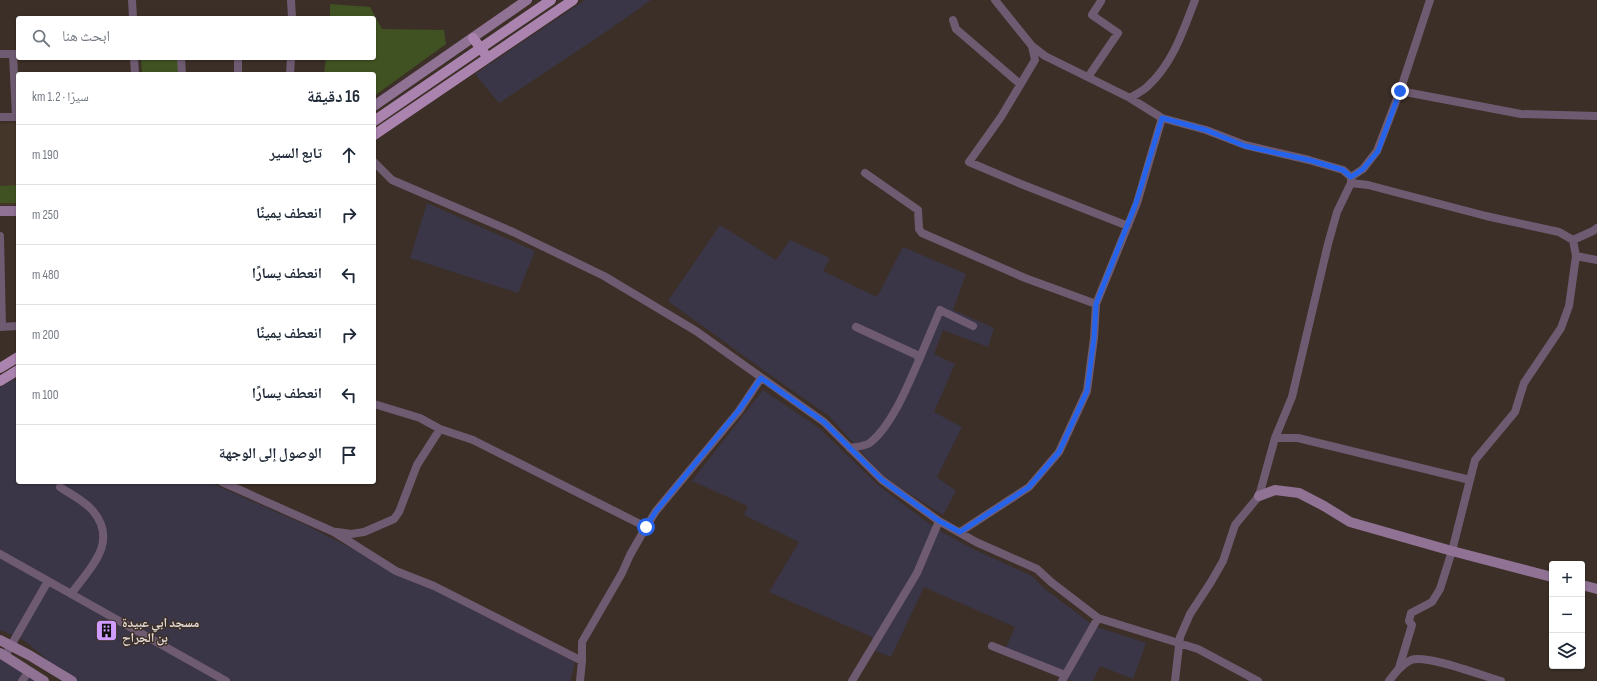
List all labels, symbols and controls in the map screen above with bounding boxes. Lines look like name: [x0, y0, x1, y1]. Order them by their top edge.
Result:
search box: [16, 16, 376, 60]
icon: search: [30, 27, 52, 49]
text: ابحث هنا: [62, 27, 110, 46]
route end: [1391, 82, 1409, 100]
text: 16 دقيقة: [307, 87, 360, 107]
text: سيرًا · 1.2 km: [32, 89, 89, 105]
text: تابع السير: [270, 144, 322, 163]
icon: ahead: [338, 144, 360, 166]
text: 190 m: [32, 147, 59, 163]
text: انعطف يمينًا: [256, 204, 322, 223]
icon: right: [338, 204, 360, 226]
text: 250 m: [32, 207, 59, 223]
text: انعطف يسارًا: [252, 264, 322, 283]
icon: left: [338, 264, 360, 286]
text: 480 m: [32, 267, 59, 283]
text: انعطف يمينًا: [256, 324, 322, 343]
icon: right: [338, 324, 360, 346]
text: 200 m: [32, 327, 59, 343]
text: انعطف يسارًا: [252, 384, 322, 403]
icon: left: [338, 384, 360, 406]
text: 100 m: [32, 387, 59, 403]
text: الوصول إلى الوجهة: [219, 444, 322, 463]
icon: arrive: [338, 444, 360, 466]
route start: [637, 518, 655, 536]
map controls: [1549, 561, 1585, 669]
button: +: [1549, 561, 1585, 597]
button: −: [1549, 597, 1585, 633]
place label: مسجد ابي عبيدة بن الجراح: [122, 615, 199, 646]
building icon: مسجد ابي عبيدة بن الجراح: [94, 617, 120, 643]
button: layers: [1549, 633, 1585, 669]

